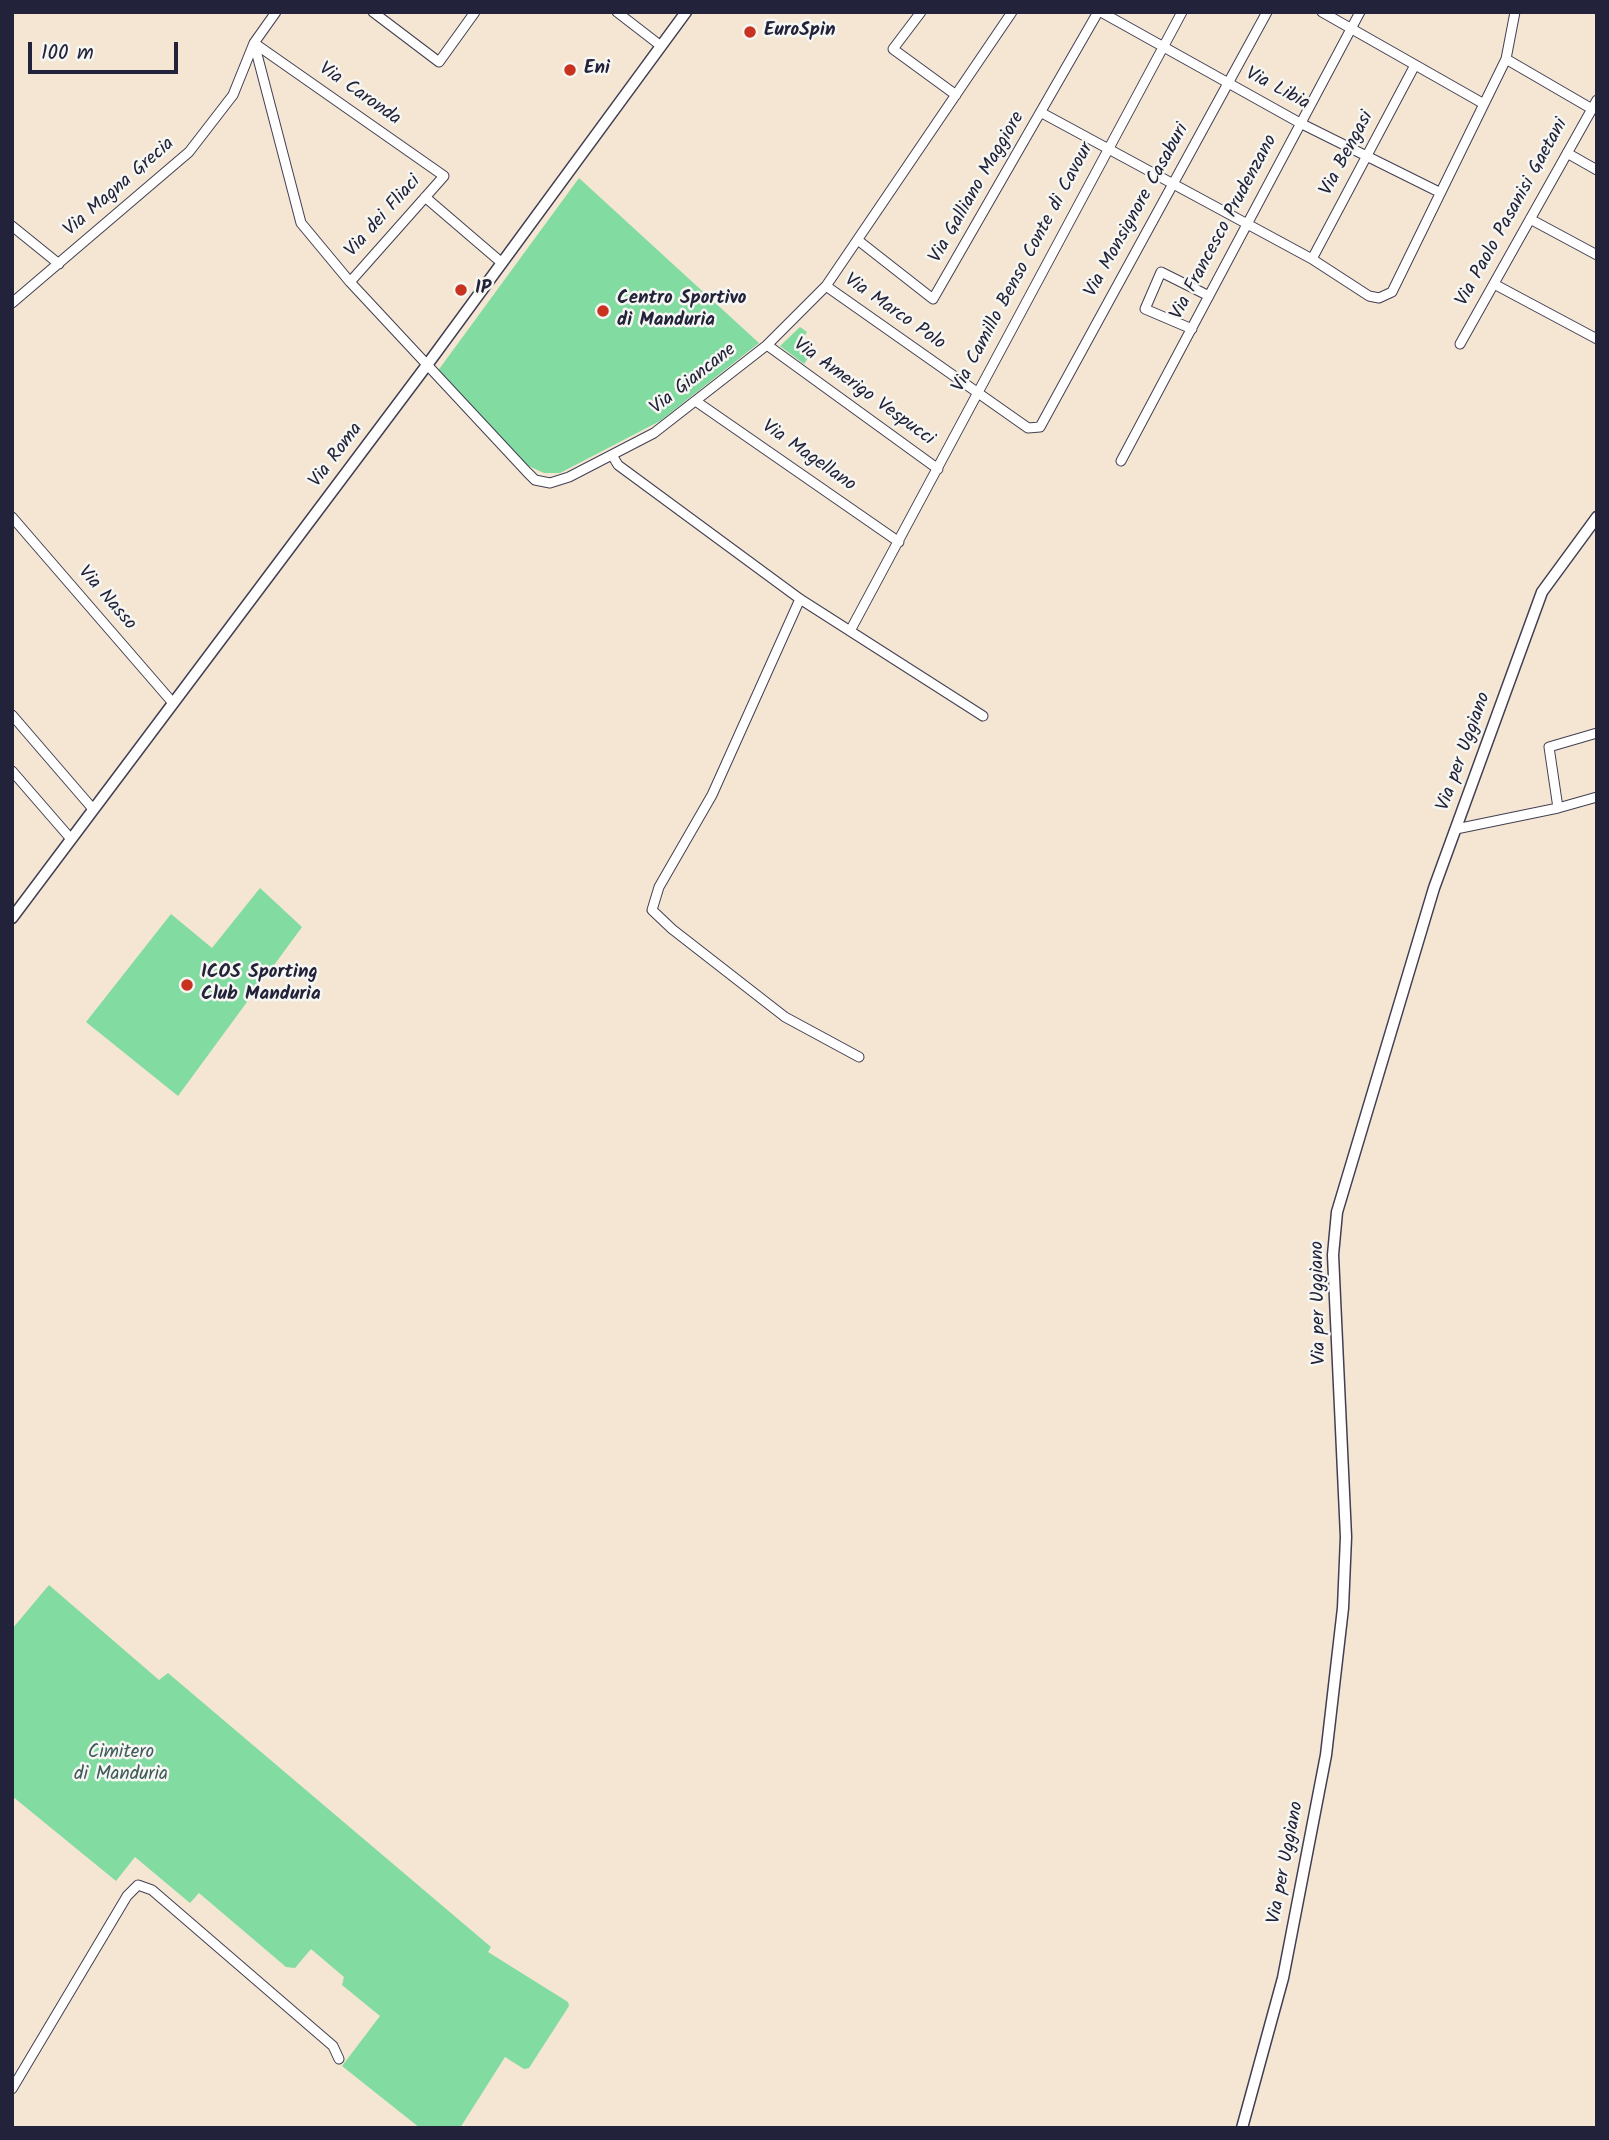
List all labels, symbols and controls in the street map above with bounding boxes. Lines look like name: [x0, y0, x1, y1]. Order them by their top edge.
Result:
place label: EuroSpin: [764, 21, 835, 43]
marker: EuroSpin: [742, 24, 758, 40]
scale bar: [32, 28, 182, 72]
text: 100 m: [41, 37, 94, 70]
street label: Via Caronda: [314, 58, 404, 132]
place label: Eni: [584, 59, 610, 81]
marker: Eni: [562, 62, 578, 78]
street label: Via Libia: [1241, 64, 1313, 116]
street label: Via Galliano Maggiore: [925, 108, 1031, 268]
street label: Via Bengasi: [1316, 108, 1380, 200]
street label: Via Paolo Pasanisi Gaetani: [1452, 115, 1574, 311]
street label: Via Monsignore Casaburi: [1081, 120, 1195, 302]
street label: Via Francesco Prudenzano: [1167, 132, 1283, 324]
street label: Via Magna Grecia: [60, 134, 180, 242]
street label: Via Camillo Benso Conte di Cavour: [948, 139, 1100, 397]
street label: Via dei Fliaci: [341, 171, 427, 263]
street label: Via Marco Polo: [839, 270, 949, 356]
place label: IP: [475, 279, 491, 301]
marker: IP: [453, 282, 469, 298]
place label: Centro Sportivo di Manduria: [617, 289, 746, 333]
marker: Centro Sportivo di Manduria: [595, 303, 611, 319]
street label: Via Amerigo Vespucci: [788, 334, 938, 452]
street label: Via Giancane: [647, 340, 741, 420]
street label: Via Magellano: [757, 416, 859, 498]
street label: Via Roma: [305, 419, 369, 493]
street label: Via Nasso: [72, 562, 140, 636]
street label: Via per Uggiano: [1433, 690, 1497, 814]
place label: ICOS Sporting Club Manduria: [201, 963, 321, 1007]
marker: ICOS Sporting Club Manduria: [179, 977, 195, 993]
street label: Via per Uggiano: [1308, 1241, 1332, 1365]
park label: Cimitero di Manduria: [74, 1743, 168, 1787]
street label: Via per Uggiano: [1264, 1800, 1310, 1926]

